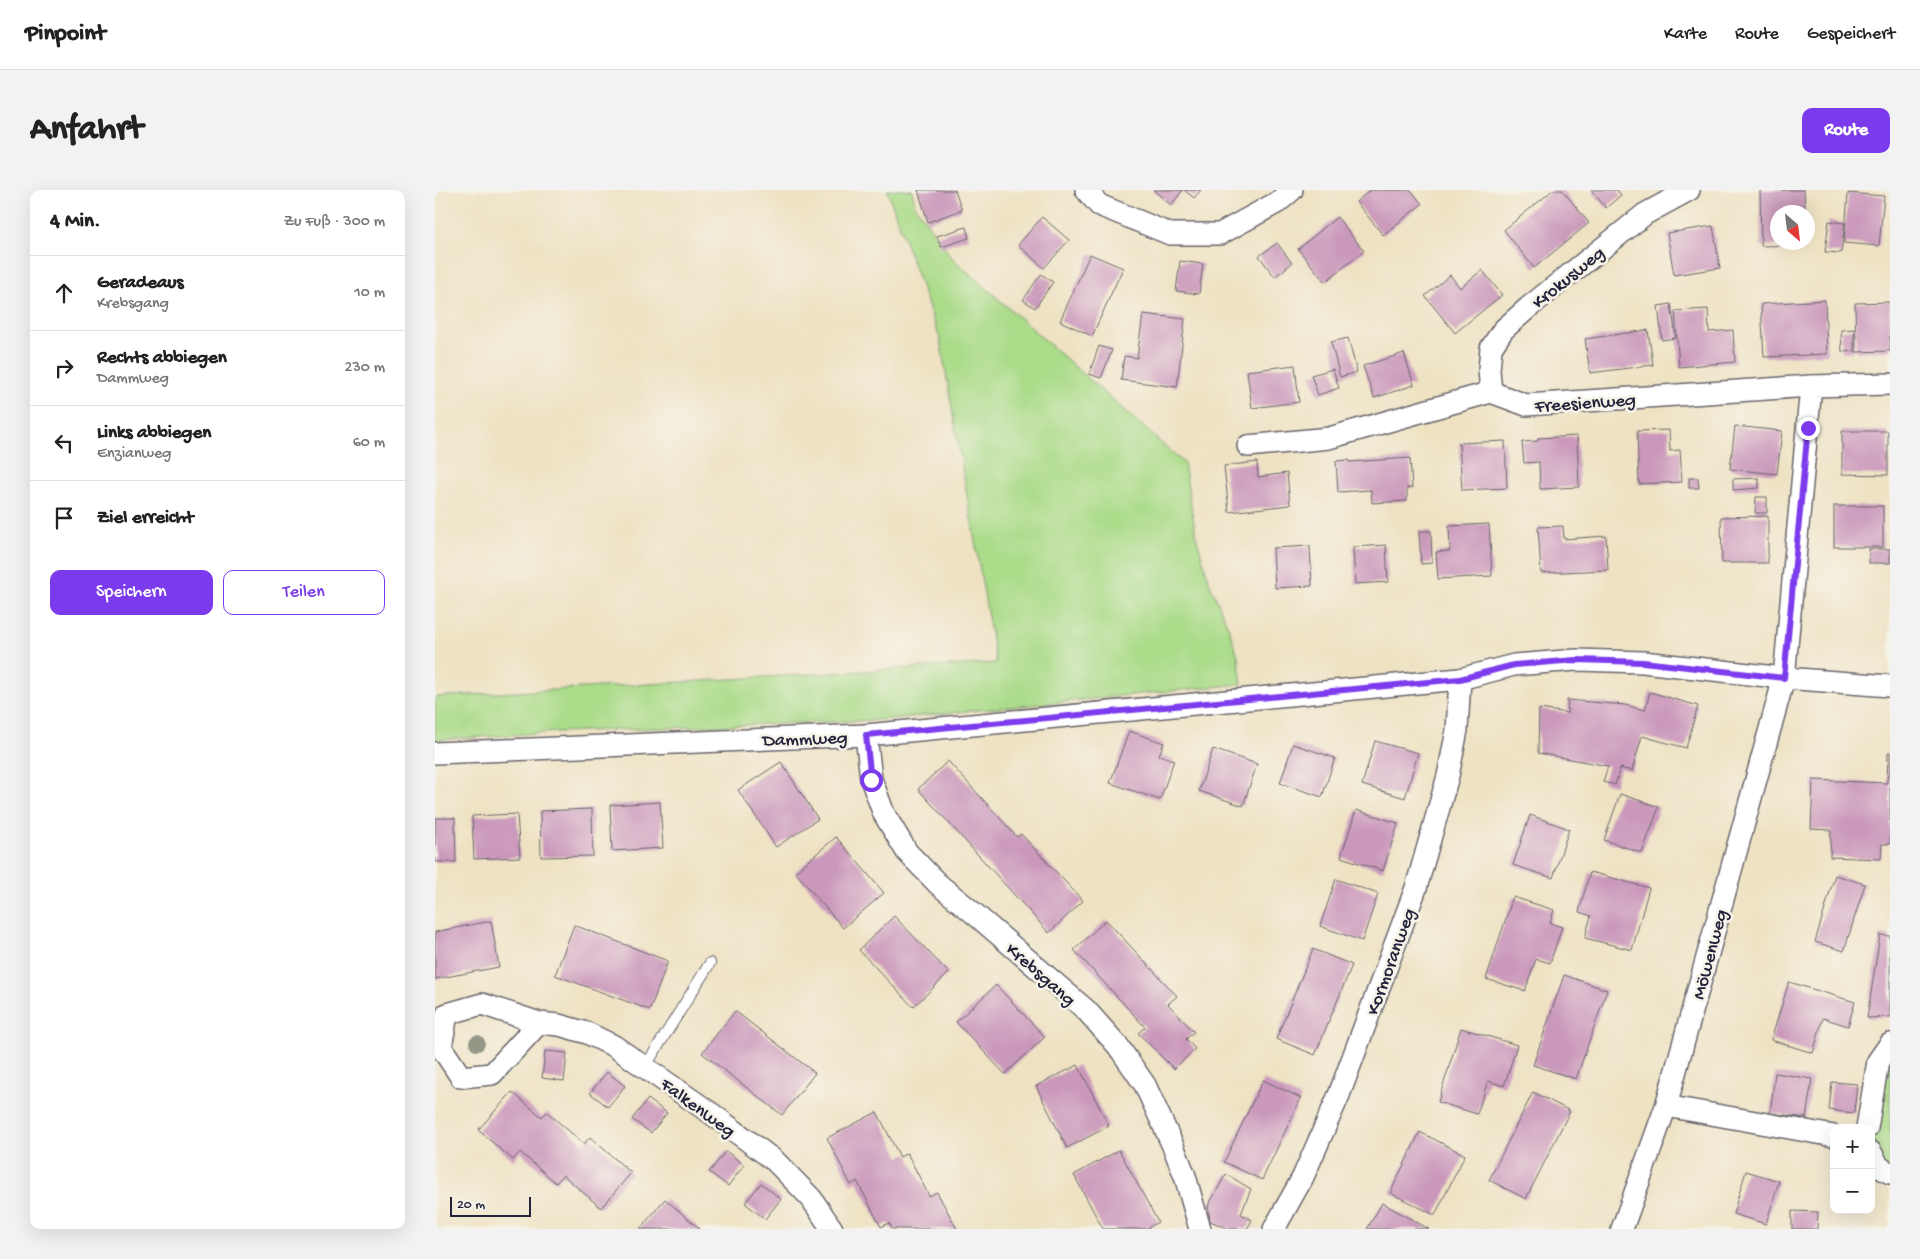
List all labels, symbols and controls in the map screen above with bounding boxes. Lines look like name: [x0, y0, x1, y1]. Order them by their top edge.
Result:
text: Pinpoint: [25, 20, 106, 49]
text: Karte: [1664, 24, 1707, 45]
text: Route: [1735, 24, 1779, 45]
text: Gespeichert: [1807, 24, 1895, 45]
button: Route: [1802, 108, 1890, 153]
text: Anfahrt: [30, 110, 143, 151]
north arrow: [1770, 205, 1815, 250]
text: 4 Min.: [50, 210, 101, 235]
text: Zu Fuß · 300 m: [284, 213, 385, 232]
street label: Krokusweg: [1528, 242, 1610, 315]
text: Geradeaus: [97, 272, 183, 295]
icon: ahead: [50, 279, 78, 307]
text: 10 m: [354, 284, 385, 303]
text: Krebsgang: [97, 295, 169, 314]
text: Rechts abbiegen: [97, 347, 227, 370]
icon: right: [50, 354, 78, 382]
text: 230 m: [345, 359, 385, 378]
text: Dammweg: [97, 370, 169, 389]
street label: Freesienweg: [1533, 389, 1637, 420]
route end: [1797, 417, 1820, 440]
text: Links abbiegen: [97, 422, 211, 445]
icon: left: [50, 429, 78, 457]
text: 60 m: [353, 434, 385, 453]
text: Enzianweg: [97, 445, 171, 464]
icon: arrive: [50, 504, 78, 532]
text: Ziel erreicht: [97, 507, 194, 530]
button: Speichern: [50, 570, 213, 615]
button: Teilen: [223, 570, 385, 615]
street label: Dammweg: [760, 728, 848, 754]
route start: [860, 769, 883, 792]
street label: Kormoranweg: [1362, 905, 1422, 1019]
street label: Möwenweg: [1688, 907, 1734, 1002]
street label: Krebsgang: [1000, 939, 1080, 1012]
street label: Falkenweg: [654, 1073, 739, 1144]
map controls: [1830, 1124, 1875, 1214]
button: +: [1830, 1124, 1875, 1169]
button: −: [1830, 1169, 1875, 1214]
scale bar: [450, 1194, 531, 1217]
text: 20 m: [457, 1197, 485, 1214]

